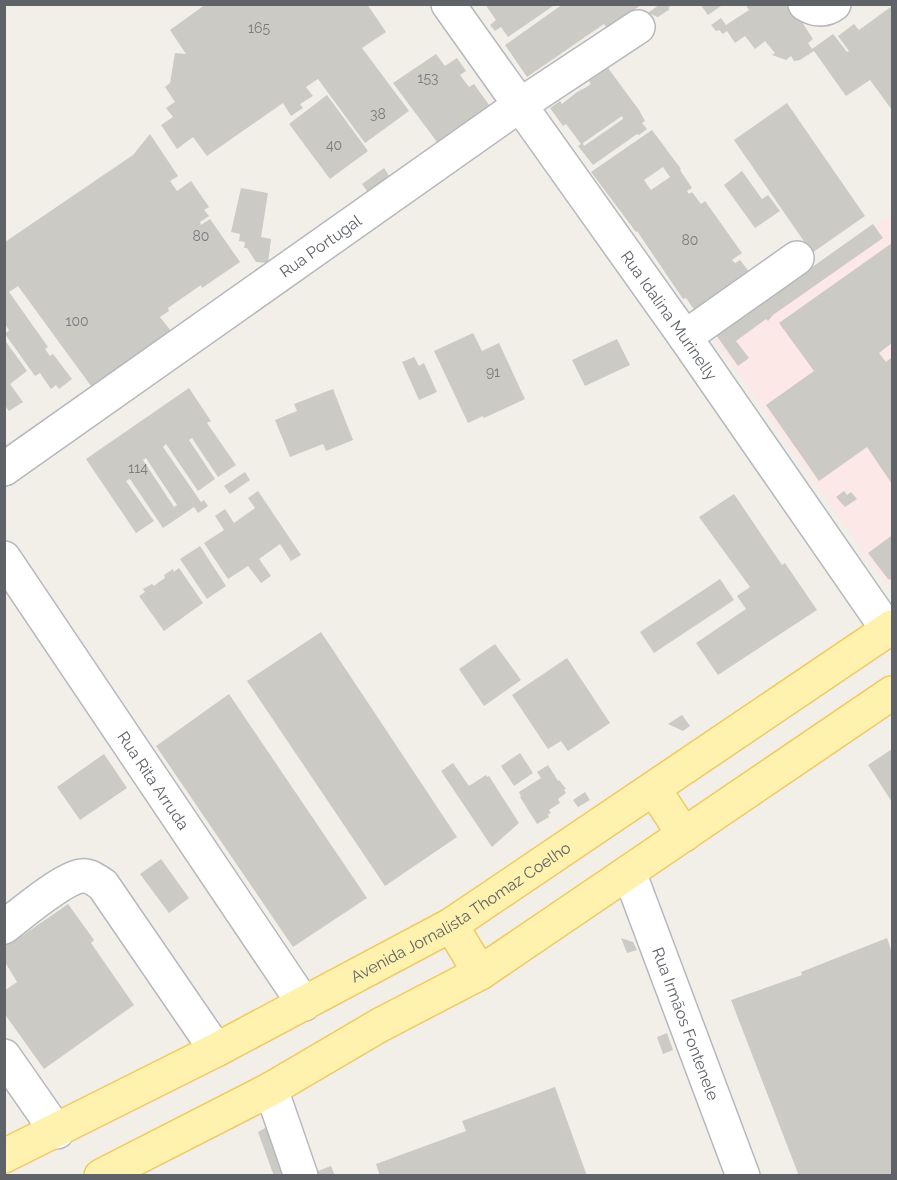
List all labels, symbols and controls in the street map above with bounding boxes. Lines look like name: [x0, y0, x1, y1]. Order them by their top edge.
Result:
house number: 165: [248, 20, 270, 36]
house number: 153: [417, 70, 439, 86]
house number: 38: [370, 106, 386, 122]
house number: 40: [326, 137, 342, 153]
street label: Rua Portugal: [276, 210, 365, 281]
house number: 80: [193, 228, 209, 244]
house number: 80: [682, 232, 698, 248]
street label: Rua Idalina Murinelly: [617, 247, 722, 384]
house number: 100: [65, 313, 89, 329]
house number: 91: [486, 364, 500, 380]
house number: 114: [128, 460, 148, 476]
street label: Rua Rita Arruda: [114, 728, 193, 833]
street label: Avenida Jornalista Thomaz Coelho: [347, 838, 574, 986]
street label: Rua Irmãos Fontenele: [649, 945, 723, 1103]

